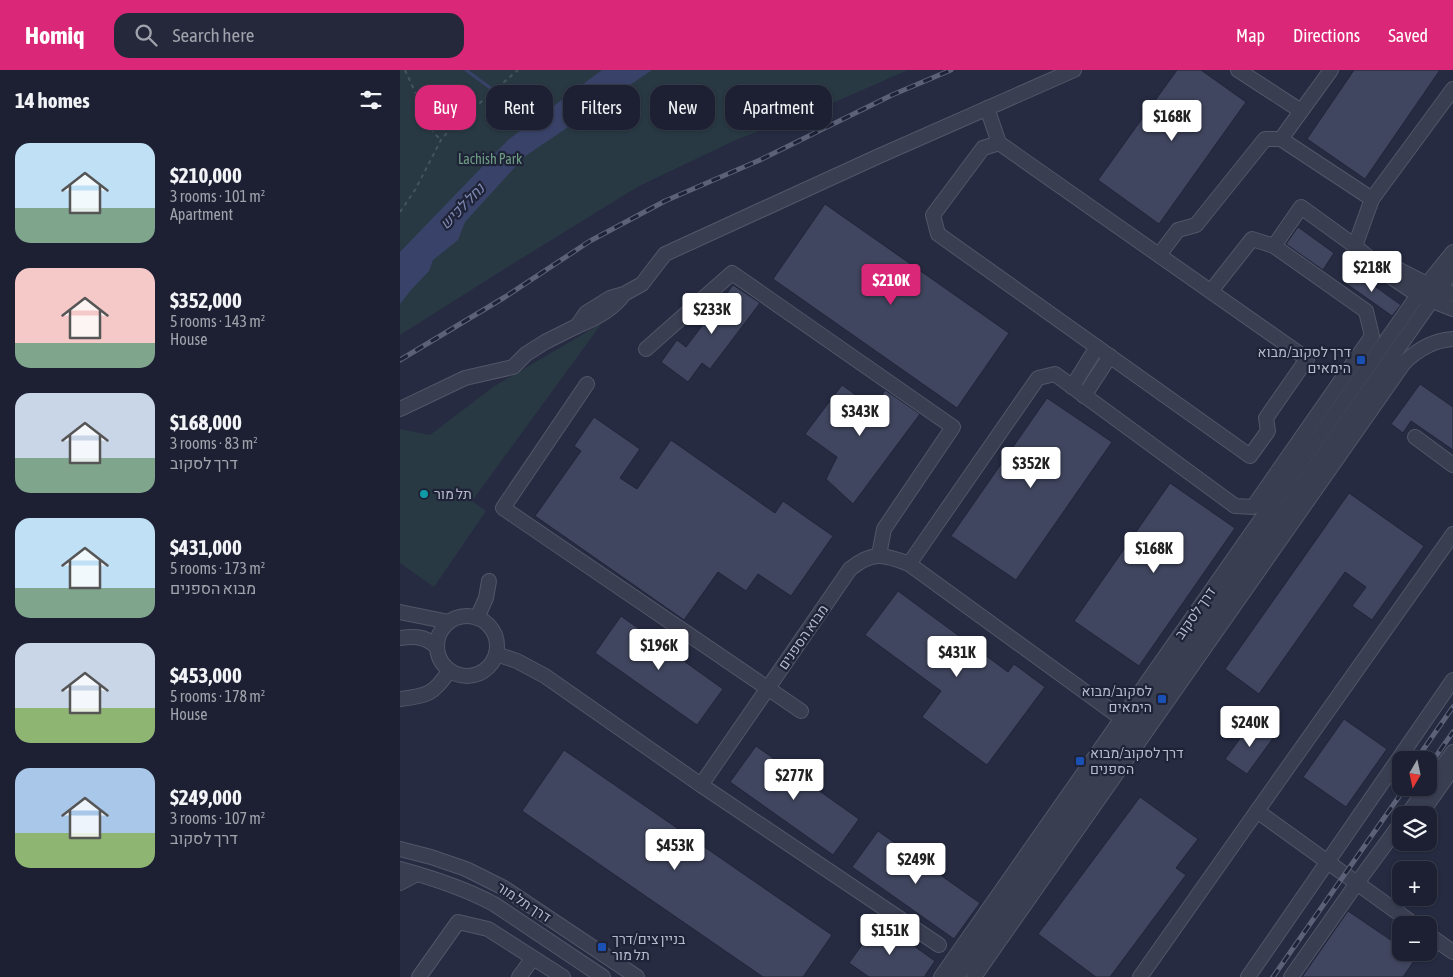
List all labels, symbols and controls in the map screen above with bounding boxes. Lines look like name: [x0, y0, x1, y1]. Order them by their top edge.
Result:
search box: [114, 13, 464, 58]
icon: search: [132, 21, 160, 49]
text: Homiq: [25, 22, 84, 49]
text: Search here: [172, 24, 254, 46]
text: Map: [1236, 25, 1265, 46]
text: Directions: [1293, 25, 1360, 46]
text: Saved: [1388, 25, 1428, 46]
chip: Buy: [415, 85, 476, 130]
chip: Rent: [486, 85, 553, 130]
chip: Filters: [563, 85, 640, 130]
chip: New: [650, 85, 715, 130]
chip: Apartment: [725, 85, 832, 130]
icon: filters: [357, 86, 385, 114]
text: 14 homes: [15, 88, 90, 112]
pin: $168K: [1137, 100, 1207, 142]
text: $168K: [1153, 107, 1191, 125]
park label: Lachish Park: [458, 151, 522, 167]
icon: home: [55, 163, 115, 223]
text: $210,000: [170, 163, 242, 187]
water label: נחל לכיש: [436, 179, 489, 232]
text: 3 rooms · 101 m²: [170, 187, 265, 205]
text: Apartment: [170, 205, 233, 223]
pin: $218K: [1337, 250, 1407, 293]
text: $218K: [1353, 258, 1391, 276]
pin: $210K: [856, 264, 926, 306]
text: $210K: [872, 271, 910, 289]
icon: home: [55, 288, 115, 348]
text: $352,000: [170, 288, 242, 312]
pin: $233K: [677, 292, 747, 335]
text: $233K: [693, 300, 731, 318]
text: 5 rooms · 143 m²: [170, 312, 265, 330]
text: House: [170, 330, 207, 348]
place label: דרך לסקוב/מבוא הימאים: [1258, 344, 1351, 376]
marker: דרך לסקוב/מבוא הימאים: [1355, 354, 1367, 366]
pin: $343K: [825, 394, 895, 437]
text: $343K: [841, 402, 879, 420]
text: $168,000: [170, 410, 242, 434]
icon: home: [55, 413, 115, 473]
text: 3 rooms · 83 m²: [170, 434, 258, 452]
pin: $352K: [996, 446, 1066, 489]
text: דרך לסקוב: [170, 454, 238, 472]
text: $352K: [1012, 454, 1050, 472]
place label: תל מור: [434, 486, 472, 502]
marker: תל מור: [418, 488, 430, 500]
pin: $168K: [1119, 532, 1189, 574]
text: $431,000: [170, 535, 242, 559]
icon: home: [55, 538, 115, 598]
text: $168K: [1135, 539, 1173, 557]
text: 5 rooms · 173 m²: [170, 559, 265, 577]
text: מבוא הספנים: [170, 579, 256, 597]
street label: דרך לסקוב: [1171, 584, 1219, 642]
street label: מבוא הספנים: [775, 602, 831, 672]
pin: $196K: [624, 628, 694, 671]
text: $196K: [640, 636, 678, 654]
pin: $431K: [922, 636, 992, 678]
text: $431K: [938, 643, 976, 661]
icon: home: [55, 663, 115, 723]
text: $453,000: [170, 663, 242, 687]
place label: לסקוב/מבוא הימאים: [1082, 683, 1152, 715]
text: 5 rooms · 178 m²: [170, 687, 265, 705]
marker: לסקוב/מבוא הימאים: [1156, 693, 1168, 705]
text: House: [170, 705, 207, 723]
pin: $240K: [1215, 706, 1285, 748]
text: $240K: [1231, 713, 1269, 731]
place label: דרך לסקוב/מבוא הספנים: [1090, 745, 1183, 777]
north arrow: [1392, 751, 1438, 796]
map controls: [1392, 751, 1437, 961]
marker: דרך לסקוב/מבוא הספנים: [1074, 755, 1086, 767]
pin: $277K: [759, 758, 829, 801]
text: $277K: [775, 766, 813, 784]
text: $249,000: [170, 785, 242, 809]
icon: home: [55, 788, 115, 848]
button: layers: [1392, 806, 1437, 851]
text: 3 rooms · 107 m²: [170, 809, 265, 827]
pin: $453K: [640, 828, 710, 871]
text: דרך לסקוב: [170, 829, 238, 847]
text: $453K: [656, 836, 694, 854]
pin: $249K: [881, 842, 951, 885]
text: $249K: [897, 850, 935, 868]
button: +: [1392, 861, 1437, 906]
street label: דרך תל מור: [494, 879, 554, 925]
pin: $151K: [855, 914, 925, 956]
button: −: [1392, 916, 1437, 961]
text: $151K: [871, 921, 909, 939]
place label: בניין צים/דרך תל מור: [612, 931, 686, 963]
marker: בניין צים/דרך תל מור: [596, 941, 608, 953]

